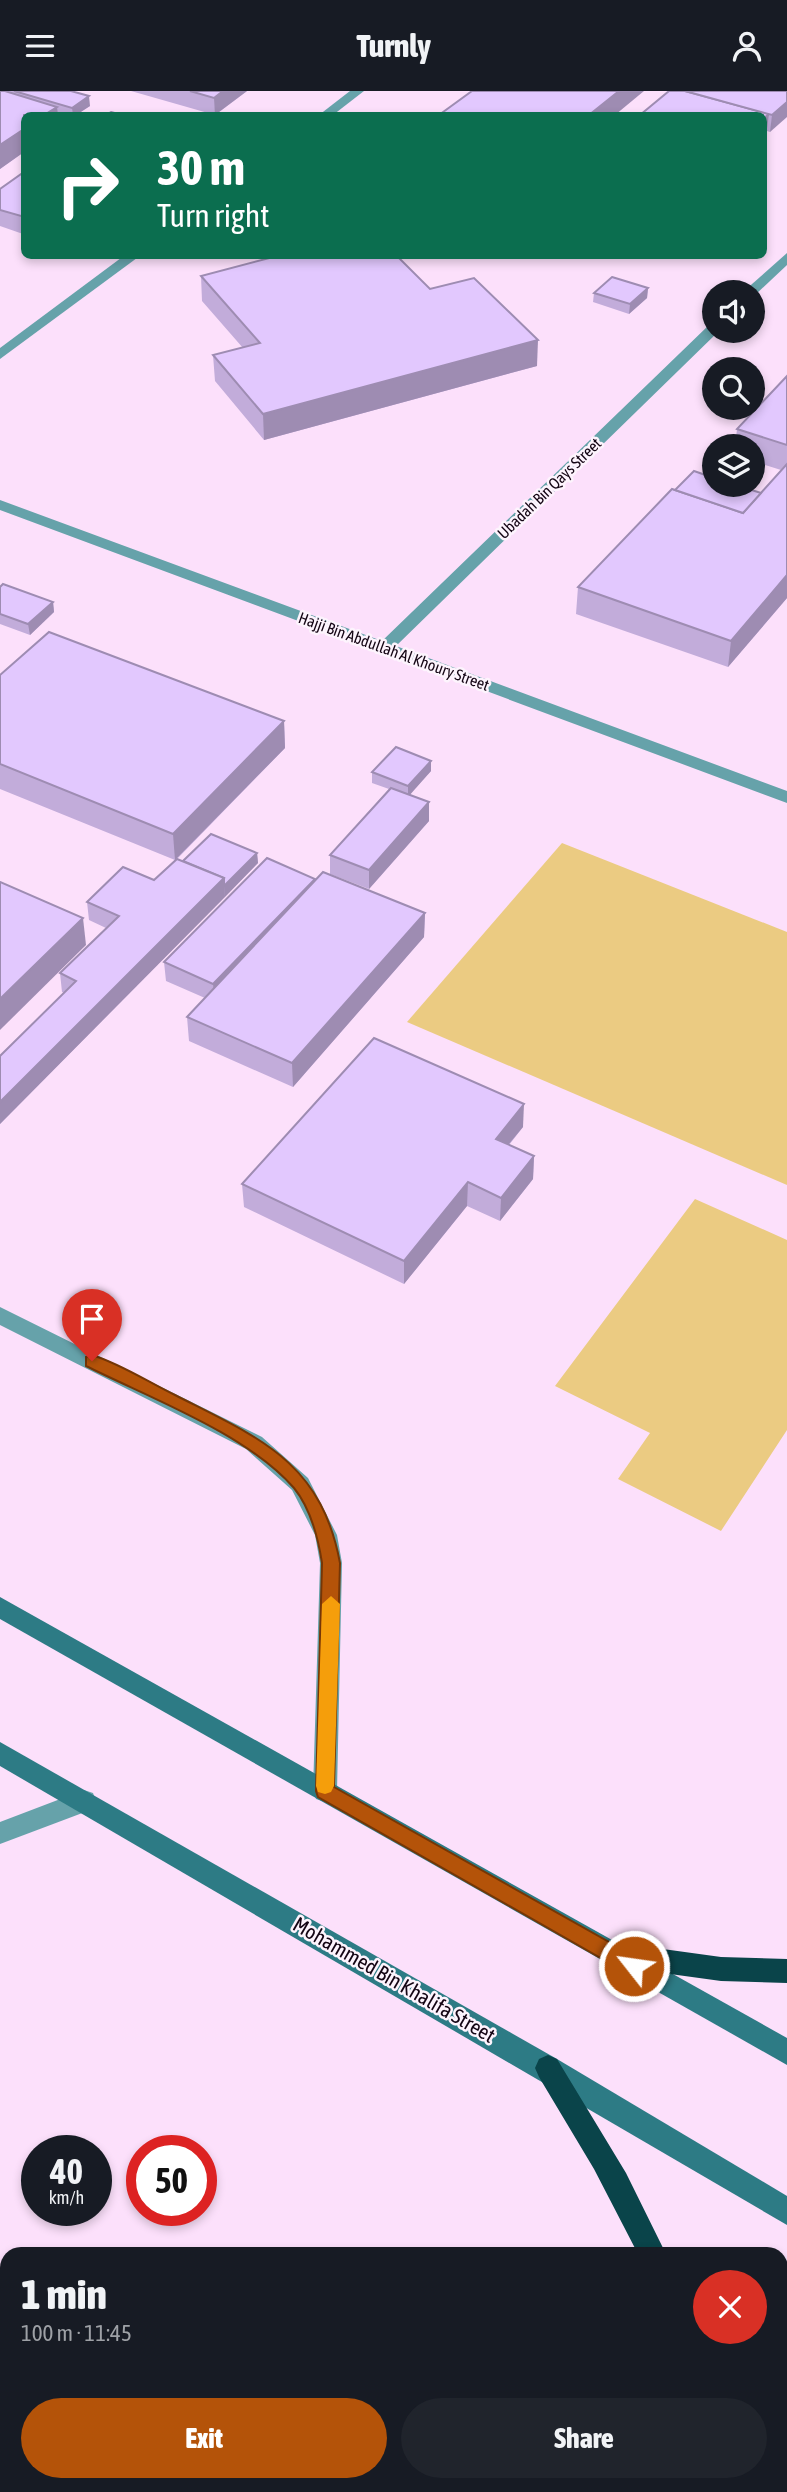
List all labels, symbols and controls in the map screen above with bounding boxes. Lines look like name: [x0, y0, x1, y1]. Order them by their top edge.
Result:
icon: menu: [21, 27, 59, 65]
text: Turnly: [356, 27, 431, 64]
icon: person: [728, 27, 766, 65]
text: 30 m: [157, 139, 245, 195]
icon: right: [42, 140, 133, 231]
text: Turn right: [157, 197, 270, 234]
map controls: [702, 280, 765, 497]
button: sound: [702, 280, 765, 343]
button: search: [702, 357, 765, 420]
street label: Ubadah Bin Qays Street: [493, 434, 605, 543]
button: layers: [702, 434, 765, 497]
street label: Hajji Bin Abdullah Al Khoury Street: [296, 608, 492, 695]
pin: [62, 1289, 122, 1361]
icon: arrive: [73, 1300, 111, 1338]
street label: Mohammed Bin Khalifa Street: [289, 1911, 500, 2047]
position arrow: [597, 1929, 671, 2003]
speed limit sign: 50: [126, 2135, 217, 2226]
text: 40: [50, 2151, 83, 2191]
text: km/h: [49, 2187, 84, 2208]
text: 1 min: [21, 2270, 107, 2318]
button: close: [693, 2270, 767, 2344]
text: 100 m · 11:45: [21, 2320, 132, 2346]
button: Exit: [21, 2398, 387, 2478]
button: Share: [401, 2398, 767, 2478]

